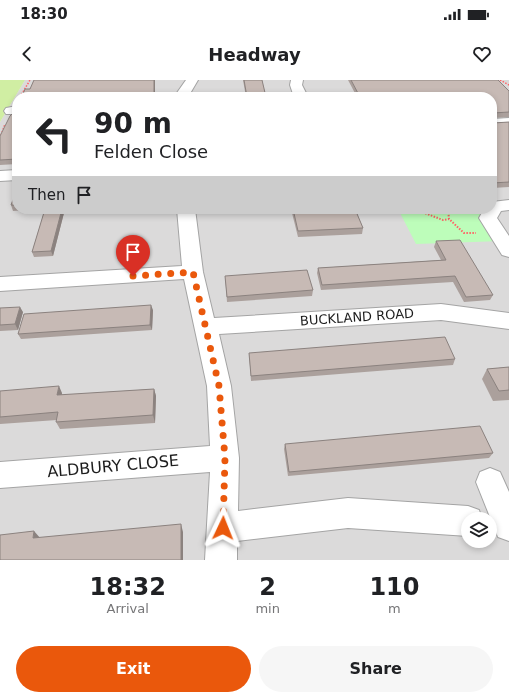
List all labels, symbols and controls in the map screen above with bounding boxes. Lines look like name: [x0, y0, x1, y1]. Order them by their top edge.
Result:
text: 18:30: [20, 5, 68, 23]
icon: back: [16, 43, 38, 65]
icon: heart: [471, 43, 493, 65]
text: Headway: [208, 44, 301, 65]
text: 90 m: [94, 107, 172, 140]
icon: left: [28, 108, 80, 160]
text: Felden Close: [94, 141, 208, 162]
icon: arrive: [73, 184, 95, 206]
text: Then: [28, 186, 65, 204]
pin: [116, 235, 150, 276]
icon: arrive: [122, 241, 144, 263]
street label: BUCKLAND ROAD: [299, 306, 415, 328]
street label: ALDBURY CLOSE: [46, 451, 180, 481]
position arrow: [202, 507, 244, 549]
map controls: [461, 512, 497, 548]
button: layers: [461, 512, 497, 548]
text: 18:32: [89, 573, 166, 601]
text: 2: [259, 573, 276, 601]
text: 110: [369, 573, 419, 601]
text: Arrival: [107, 601, 149, 616]
text: min: [255, 601, 280, 616]
text: m: [388, 601, 401, 616]
button: Exit: [16, 646, 251, 692]
button: Share: [259, 646, 493, 692]

